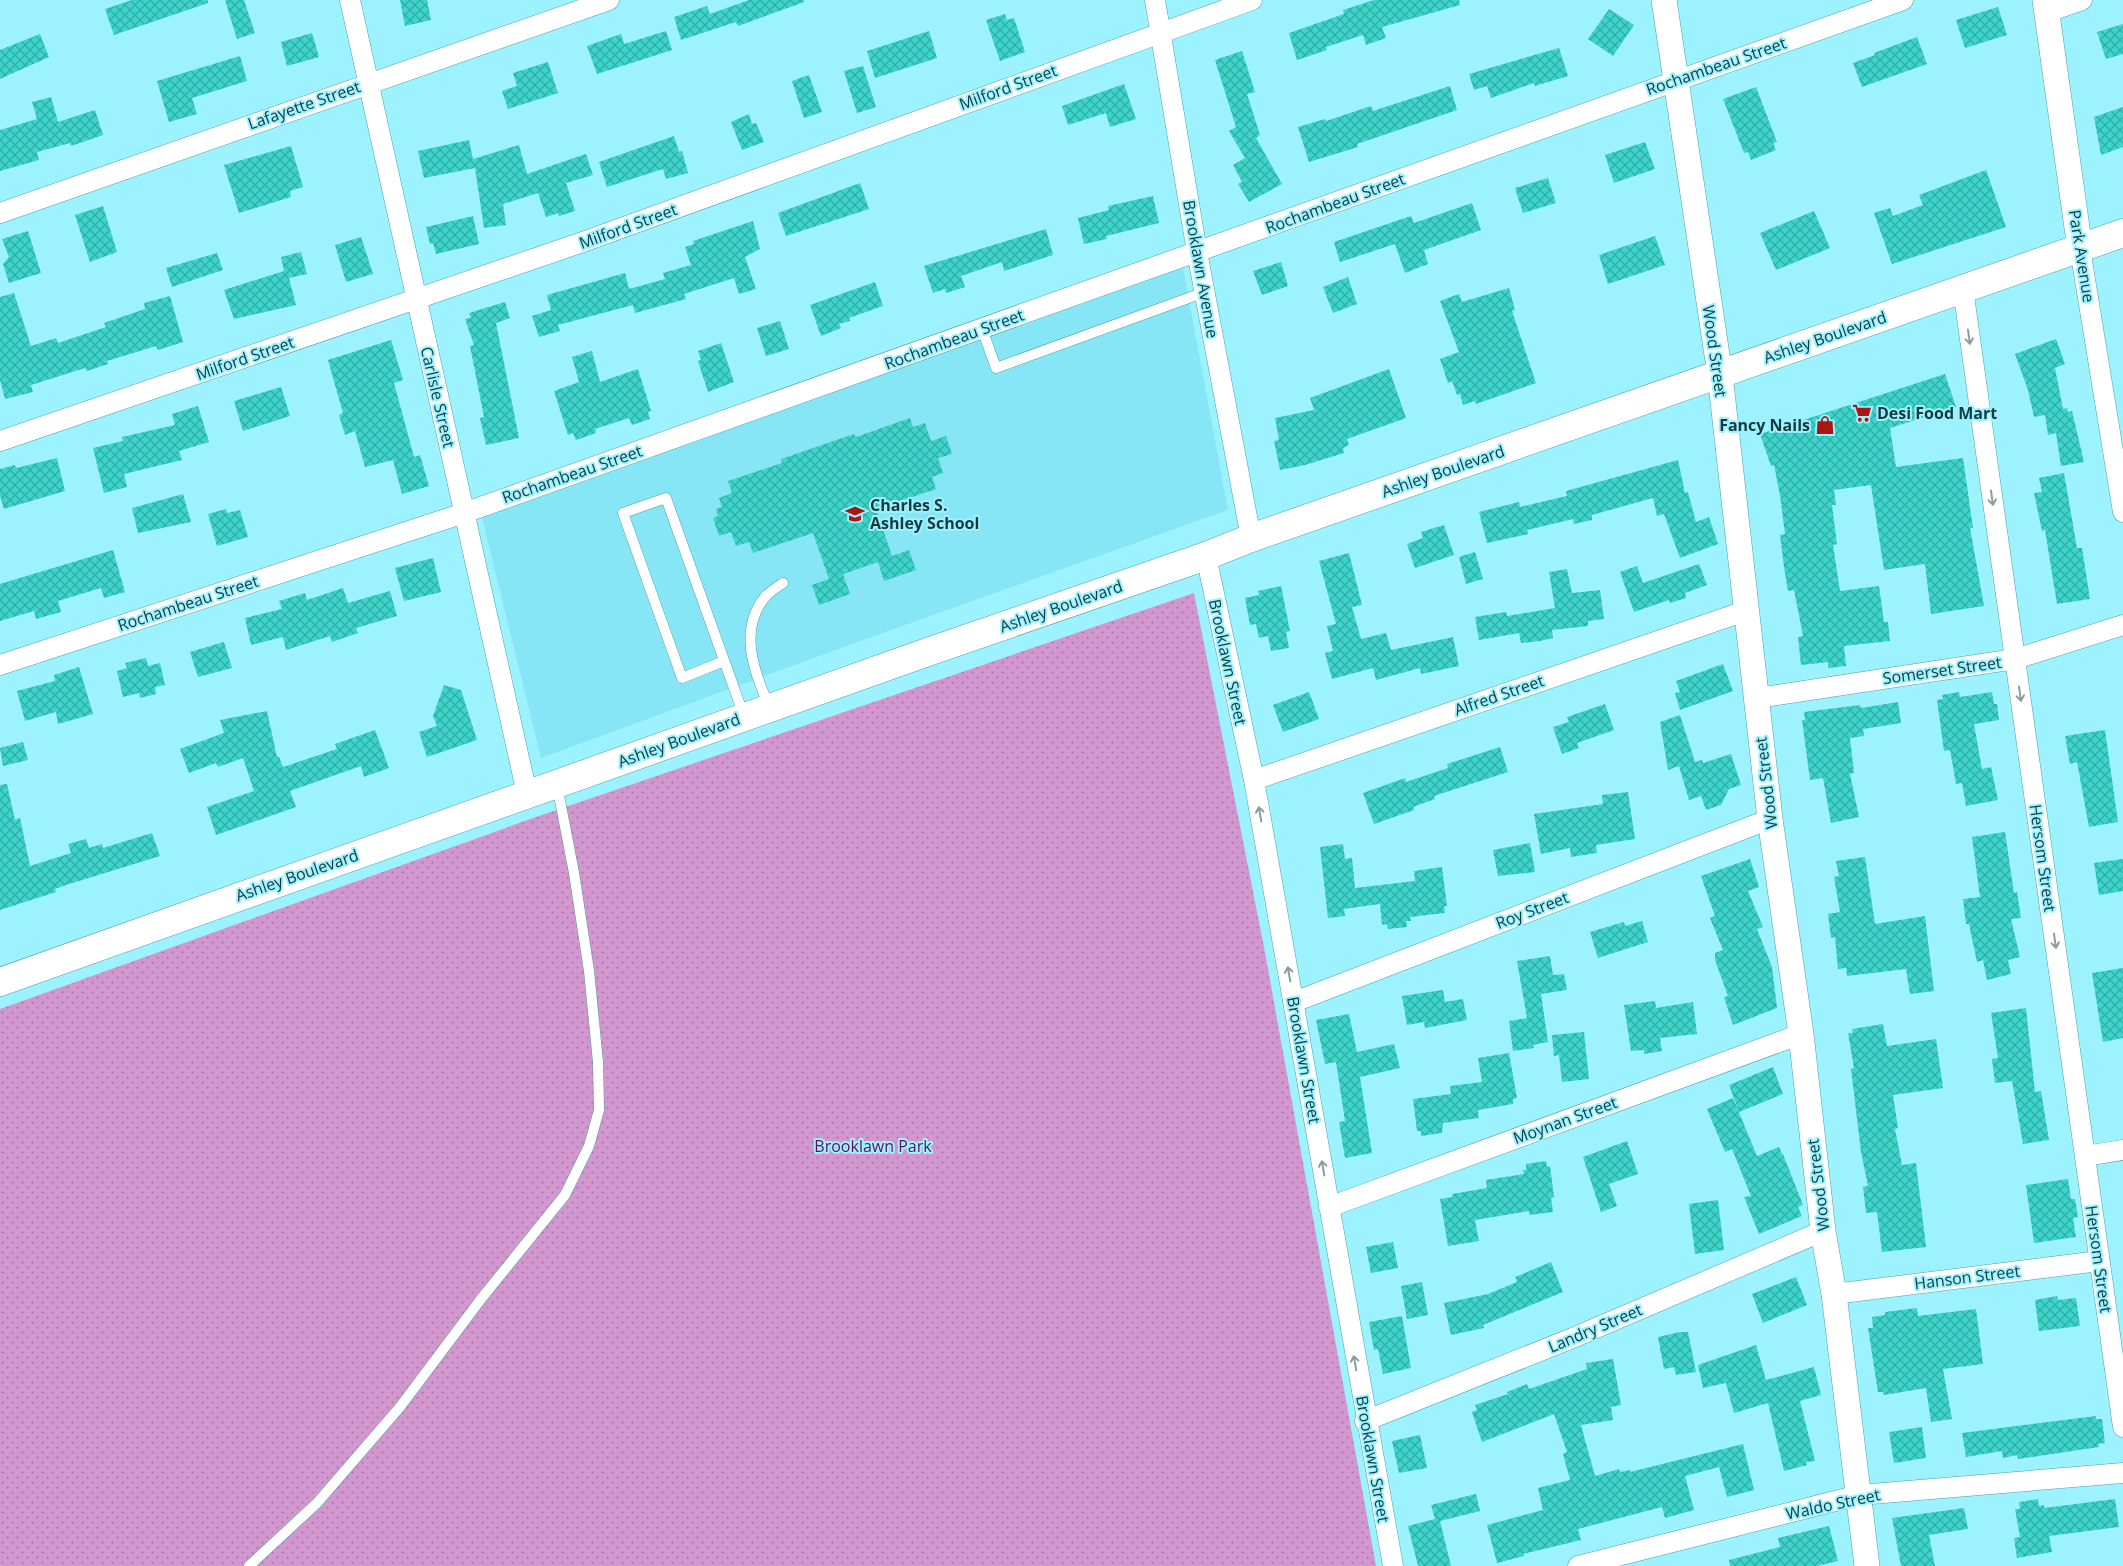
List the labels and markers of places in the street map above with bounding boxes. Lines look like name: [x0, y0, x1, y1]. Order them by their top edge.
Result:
supermarket icon: Desi Food Mart: [1851, 402, 1873, 424]
place label: Desi Food Mart: [1877, 402, 1997, 424]
place label: Fancy Nails: [1719, 414, 1810, 436]
shop icon: Fancy Nails: [1814, 414, 1836, 436]
place label: Charles S. Ashley School: [870, 494, 979, 534]
school or university icon: Charles S. Ashley School: [844, 503, 866, 525]

